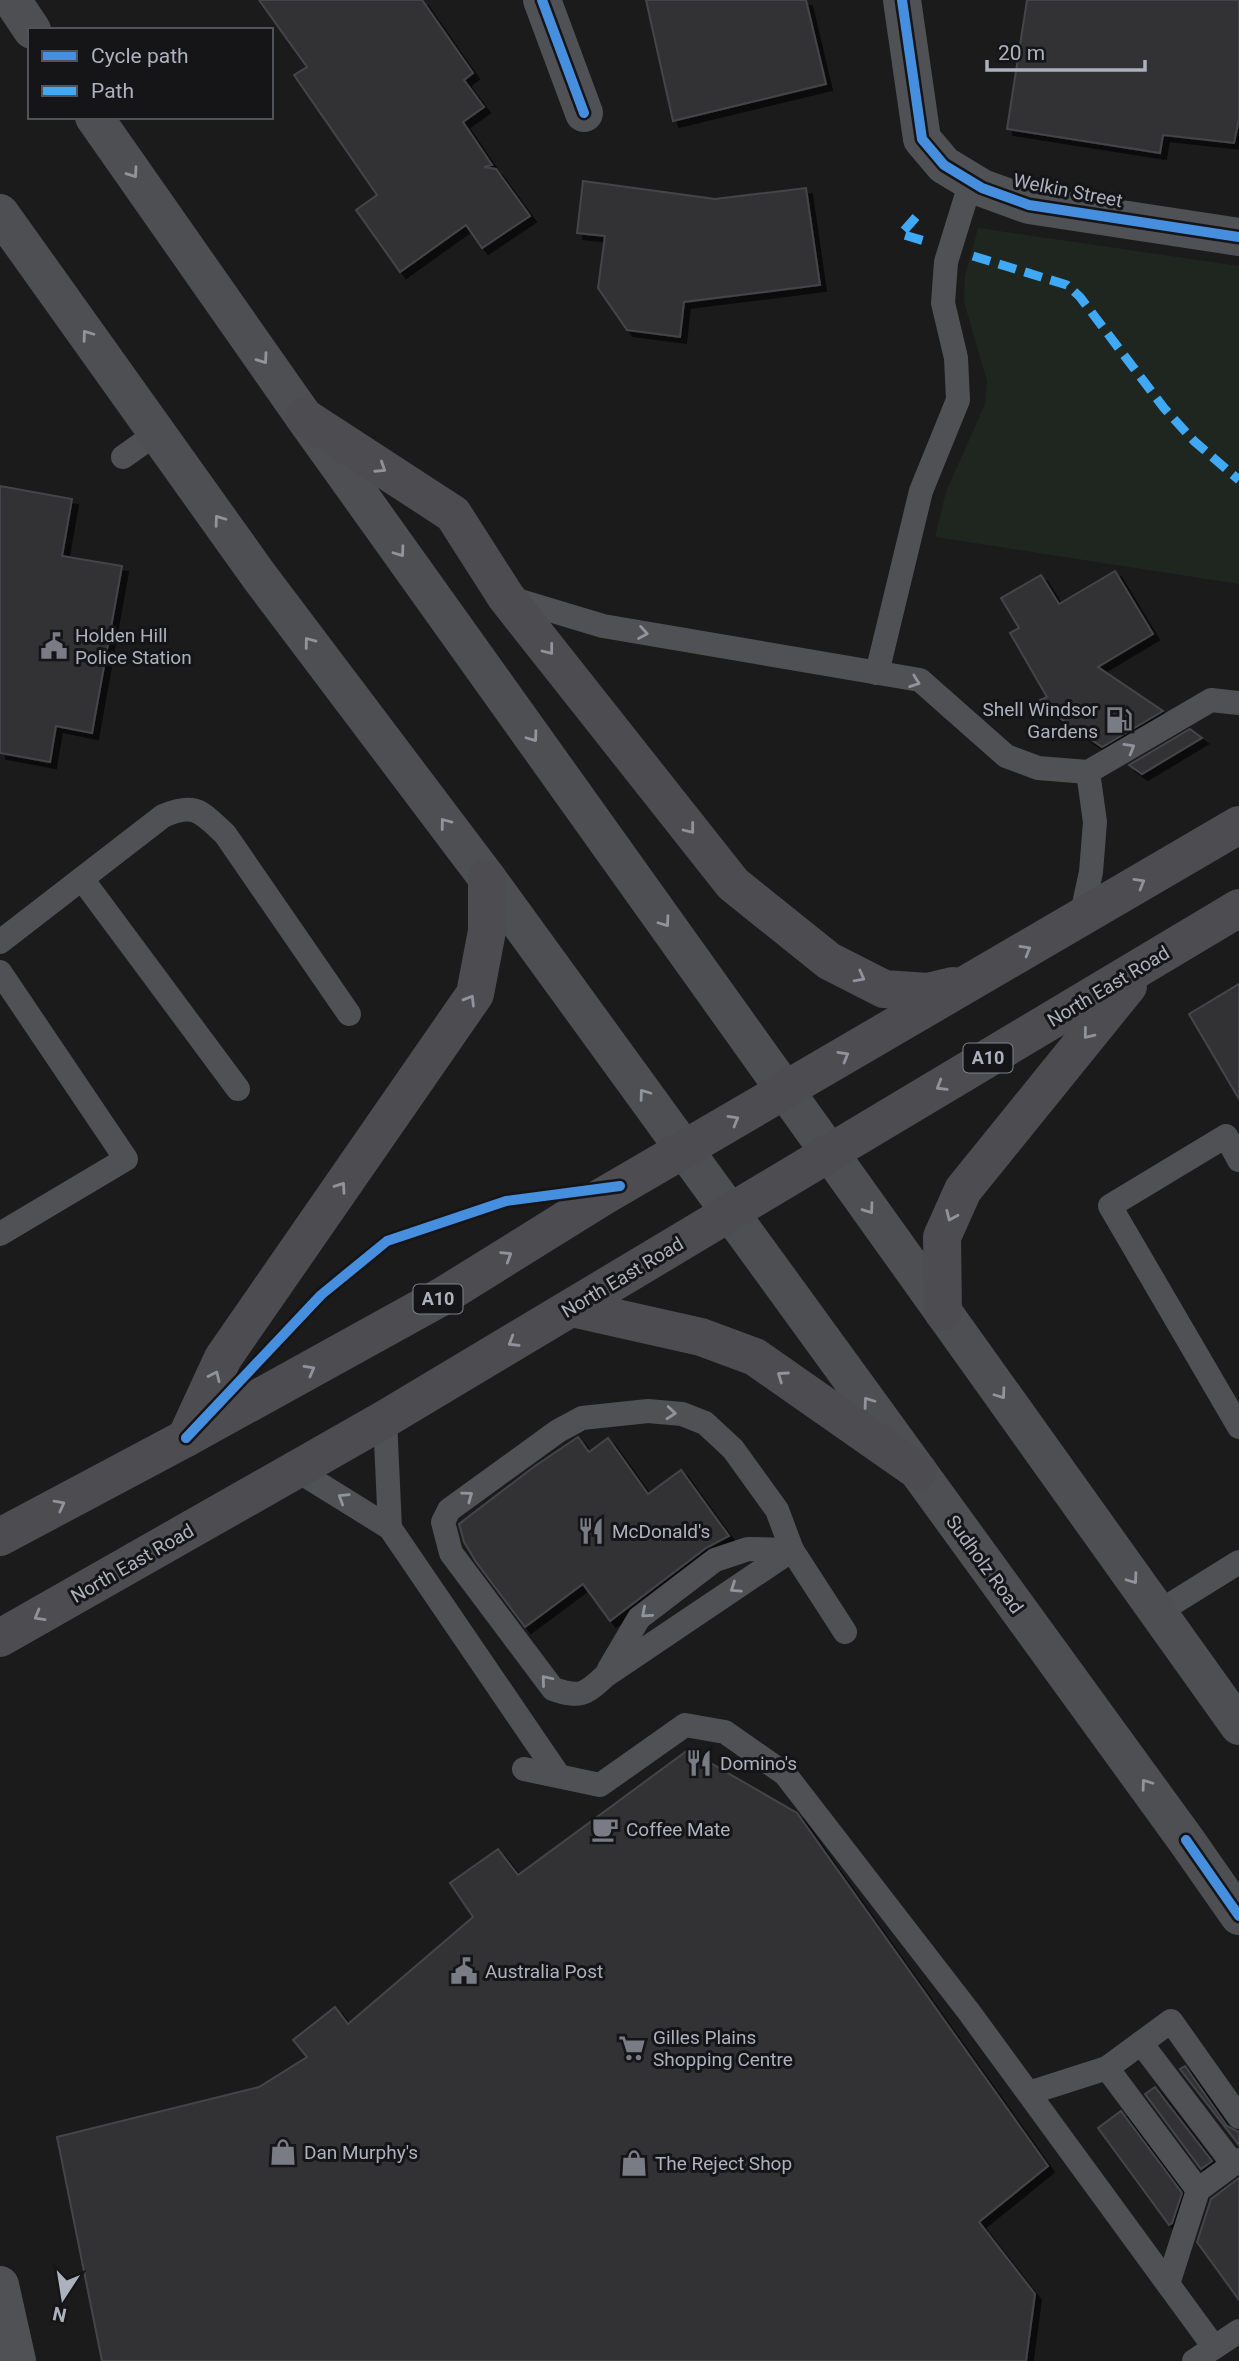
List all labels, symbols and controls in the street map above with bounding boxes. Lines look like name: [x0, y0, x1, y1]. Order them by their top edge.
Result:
legend: [28, 28, 273, 119]
scale bar: [987, 28, 1144, 72]
text: 20 m: [998, 41, 1045, 65]
text: Cycle path: [91, 44, 189, 68]
text: Path: [91, 79, 134, 103]
one-way arrow: [125, 165, 137, 178]
street label: Welkin Street: [1011, 169, 1125, 212]
one-way arrow: [83, 330, 95, 343]
one-way arrow: [255, 351, 267, 364]
one-way arrow: [374, 459, 387, 472]
one-way arrow: [215, 515, 227, 528]
one-way arrow: [392, 544, 404, 557]
place label: Holden Hill Police Station: [75, 624, 192, 669]
one-way arrow: [637, 625, 649, 640]
public building icon: Holden Hill Police Station: [39, 631, 69, 661]
one-way arrow: [304, 637, 317, 649]
one-way arrow: [540, 643, 553, 655]
one-way arrow: [908, 674, 921, 688]
place label: Shell Windsor Gardens: [982, 698, 1099, 743]
fuel station icon: Shell Windsor Gardens: [1104, 705, 1134, 735]
one-way arrow: [524, 729, 537, 742]
one-way arrow: [1123, 743, 1136, 756]
one-way arrow: [441, 819, 454, 831]
one-way arrow: [681, 821, 694, 834]
one-way arrow: [1133, 878, 1145, 891]
one-way arrow: [657, 915, 669, 927]
street label: North East Road: [1043, 941, 1173, 1032]
one-way arrow: [1019, 945, 1032, 958]
one-way arrow: [853, 968, 865, 982]
one-way arrow: [462, 995, 475, 1008]
one-way arrow: [1084, 1026, 1096, 1039]
road number: A10: [964, 1044, 1012, 1072]
one-way arrow: [836, 1051, 849, 1064]
one-way arrow: [936, 1078, 949, 1091]
one-way arrow: [640, 1089, 652, 1102]
one-way arrow: [727, 1115, 740, 1128]
one-way arrow: [333, 1182, 346, 1195]
one-way arrow: [860, 1201, 873, 1214]
one-way arrow: [945, 1208, 959, 1221]
street label: North East Road: [557, 1232, 687, 1323]
one-way arrow: [500, 1252, 513, 1265]
road number: A10: [414, 1284, 462, 1314]
one-way arrow: [508, 1334, 521, 1347]
one-way arrow: [303, 1365, 315, 1378]
one-way arrow: [206, 1371, 220, 1383]
one-way arrow: [777, 1372, 790, 1384]
one-way arrow: [993, 1386, 1005, 1399]
one-way arrow: [864, 1397, 877, 1410]
one-way arrow: [666, 1405, 677, 1420]
one-way arrow: [461, 1492, 473, 1505]
one-way arrow: [337, 1494, 350, 1507]
one-way arrow: [53, 1500, 66, 1513]
street label: Sudholz Road: [941, 1511, 1028, 1618]
restaurant icon: McDonald's: [576, 1516, 606, 1546]
street label: North East Road: [67, 1519, 198, 1608]
place label: McDonald's: [612, 1520, 710, 1543]
one-way arrow: [1125, 1571, 1137, 1584]
one-way arrow: [730, 1580, 743, 1592]
one-way arrow: [641, 1605, 654, 1617]
one-way arrow: [33, 1608, 46, 1621]
one-way arrow: [542, 1675, 554, 1688]
restaurant icon: Domino's: [684, 1748, 714, 1778]
place label: Domino's: [720, 1752, 797, 1775]
one-way arrow: [1142, 1779, 1154, 1792]
cafe icon: Coffee Mate: [590, 1814, 620, 1844]
place label: Coffee Mate: [626, 1818, 730, 1841]
public building icon: Australia Post: [449, 1956, 479, 1986]
place label: Australia Post: [485, 1960, 603, 1983]
place label: Gilles Plains Shopping Centre: [653, 2026, 793, 2071]
supermarket icon: Gilles Plains Shopping Centre: [617, 2033, 647, 2063]
shop icon: Dan Murphy's: [268, 2137, 298, 2167]
place label: Dan Murphy's: [304, 2141, 418, 2164]
shop icon: The Reject Shop: [619, 2148, 649, 2178]
place label: The Reject Shop: [655, 2152, 792, 2175]
north arrow: [28, 2263, 98, 2333]
text: N: [51, 2301, 69, 2327]

